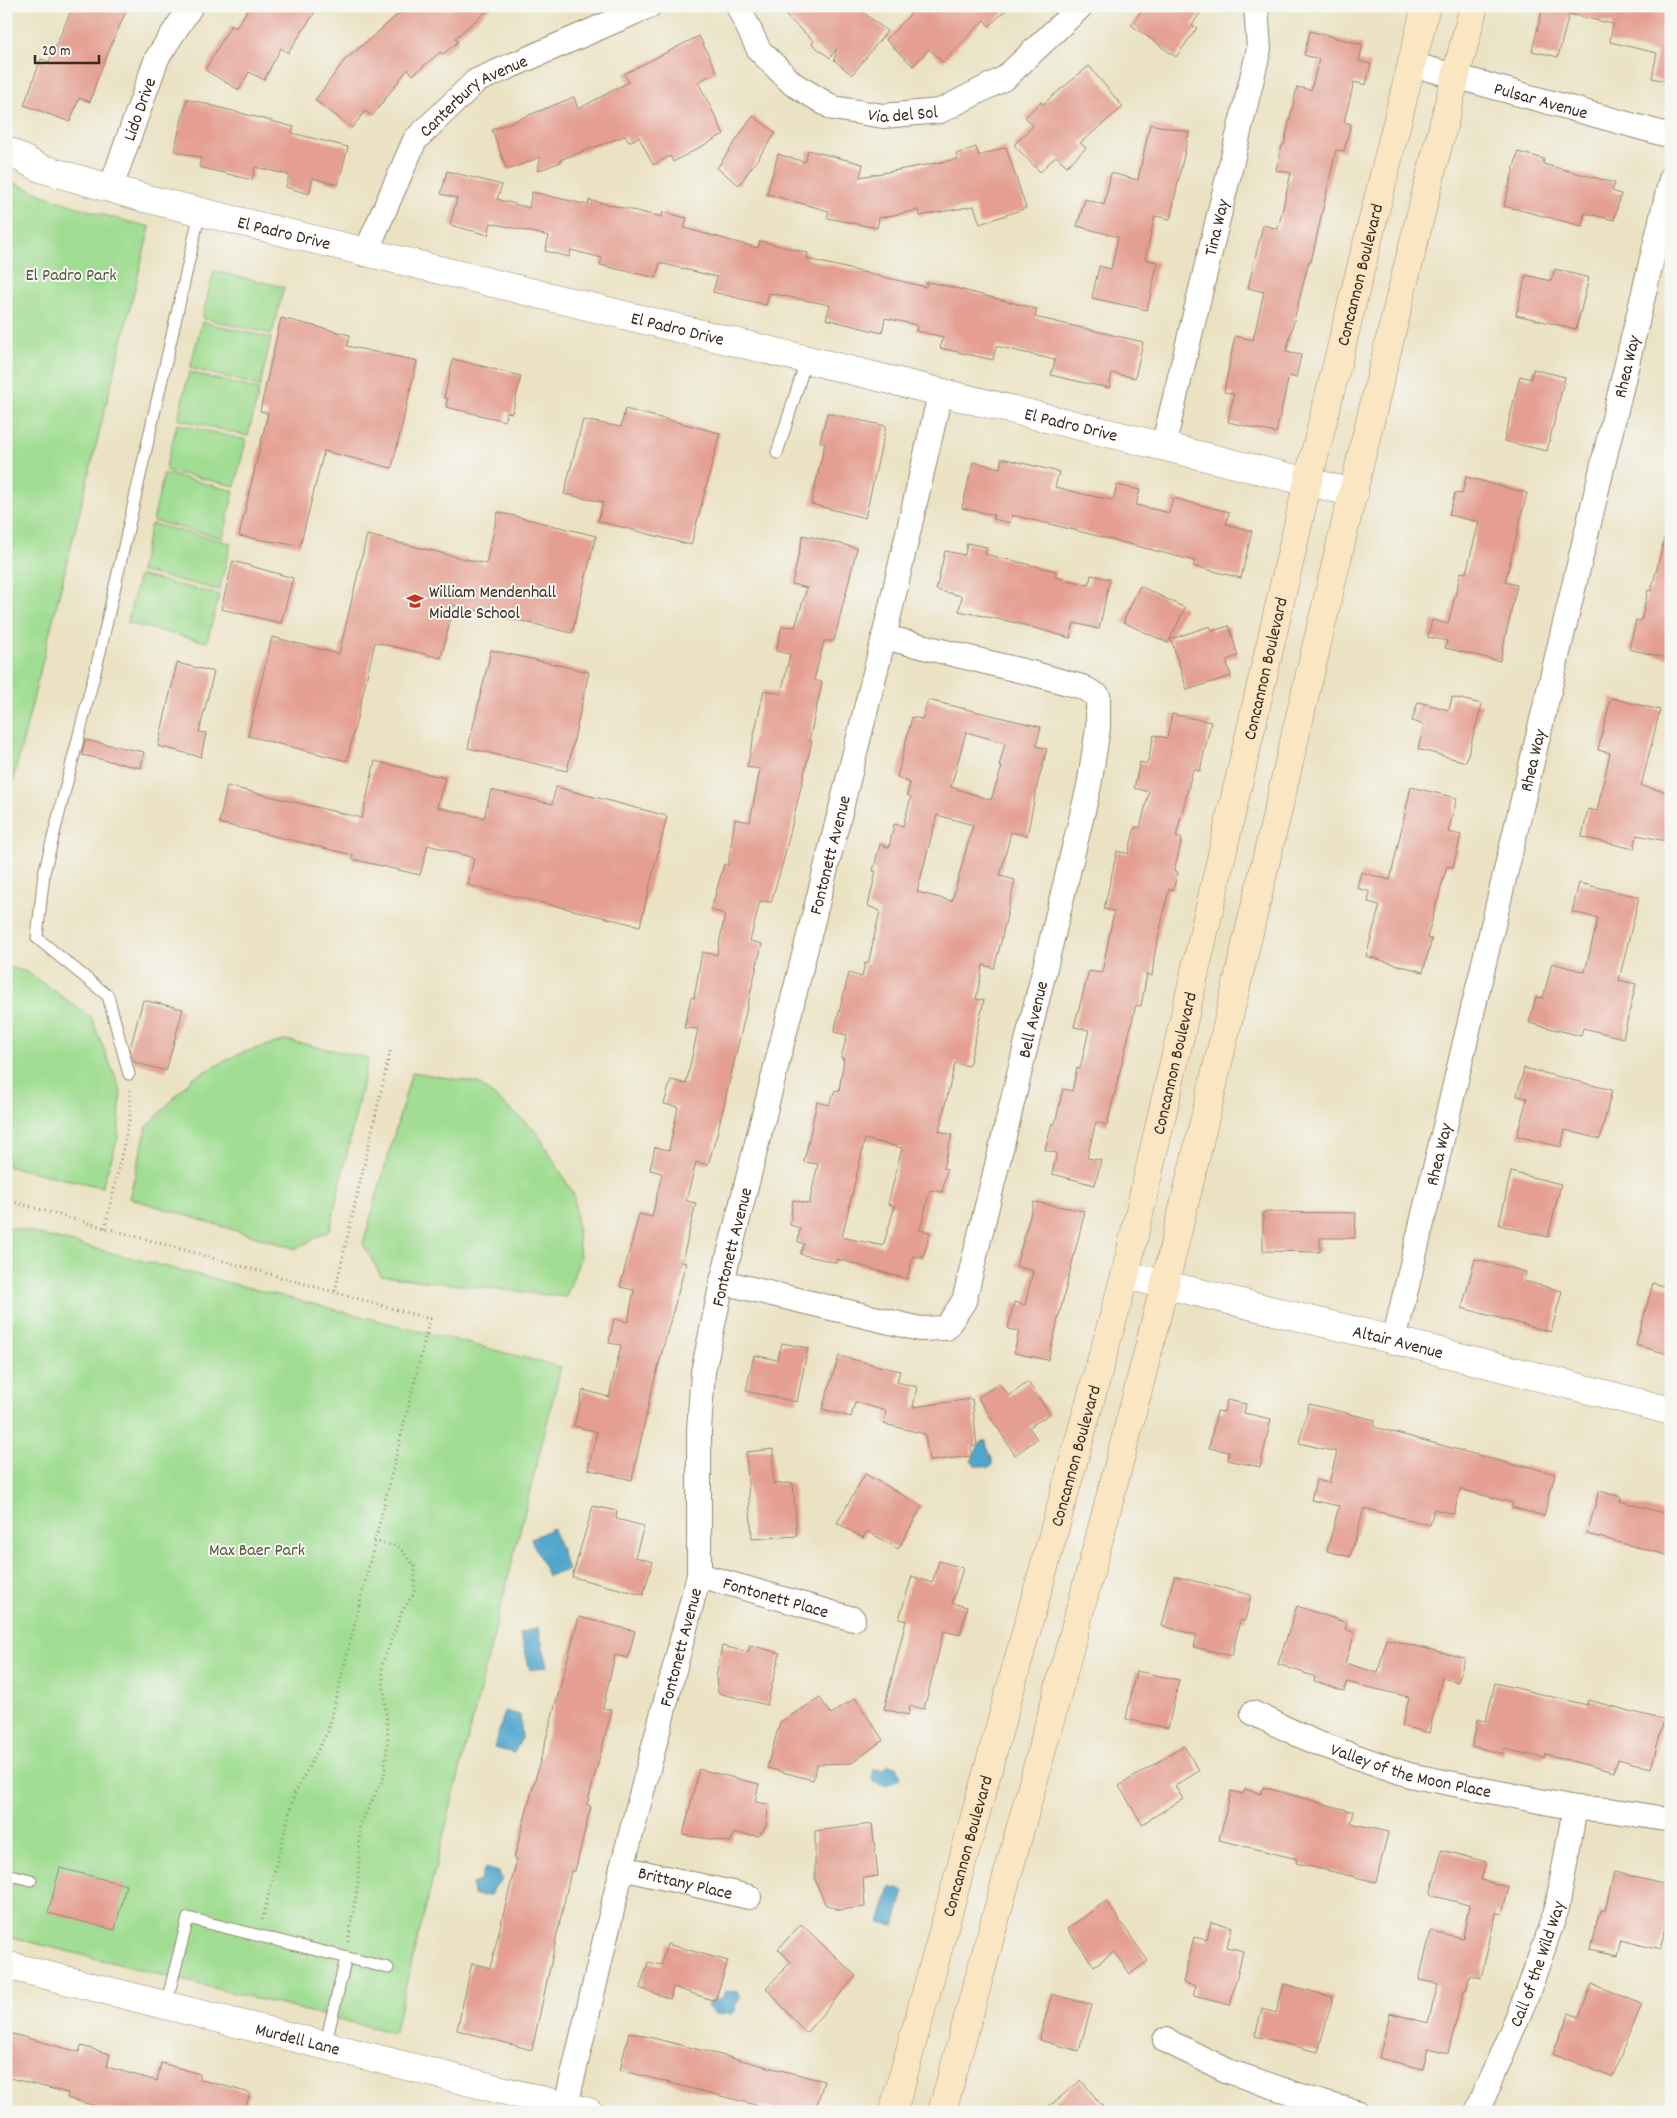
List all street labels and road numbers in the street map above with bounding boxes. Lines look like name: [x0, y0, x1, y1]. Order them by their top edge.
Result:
street label: Canterbury Avenue: [415, 50, 532, 144]
street label: Lido Drive: [118, 74, 164, 145]
street label: Pulsar Avenue: [1491, 78, 1590, 127]
street label: Via del Sol: [866, 101, 939, 131]
street label: Tina Way: [1200, 196, 1237, 259]
street label: Concannon Boulevard: [1332, 202, 1391, 349]
street label: El Padro Drive: [234, 211, 333, 258]
street label: El Padro Drive: [628, 307, 726, 354]
street label: Rhea Way: [1609, 332, 1648, 401]
street label: El Padro Drive: [1021, 403, 1120, 450]
street label: Concannon Boulevard: [1239, 595, 1296, 743]
street label: Rhea Way: [1515, 726, 1554, 795]
street label: Fontonett Avenue: [805, 793, 859, 918]
street label: Bell Avenue: [1013, 979, 1056, 1061]
street label: Concannon Boulevard: [1148, 990, 1205, 1137]
street label: Rhea Way: [1421, 1120, 1460, 1189]
street label: Fontonett Avenue: [707, 1185, 760, 1309]
street label: Altair Avenue: [1350, 1320, 1446, 1367]
street label: Concannon Boulevard: [1046, 1383, 1109, 1530]
street label: Fontonett Place: [719, 1572, 831, 1626]
street label: Fontonett Avenue: [655, 1585, 710, 1710]
street label: Valley of the Moon Place: [1327, 1739, 1493, 1806]
street label: Concannon Boulevard: [938, 1773, 1001, 1920]
street label: Brittany Place: [635, 1862, 735, 1908]
street label: Call of the Wild Way: [1505, 1899, 1573, 2032]
street label: Murdell Lane: [252, 2018, 342, 2064]

